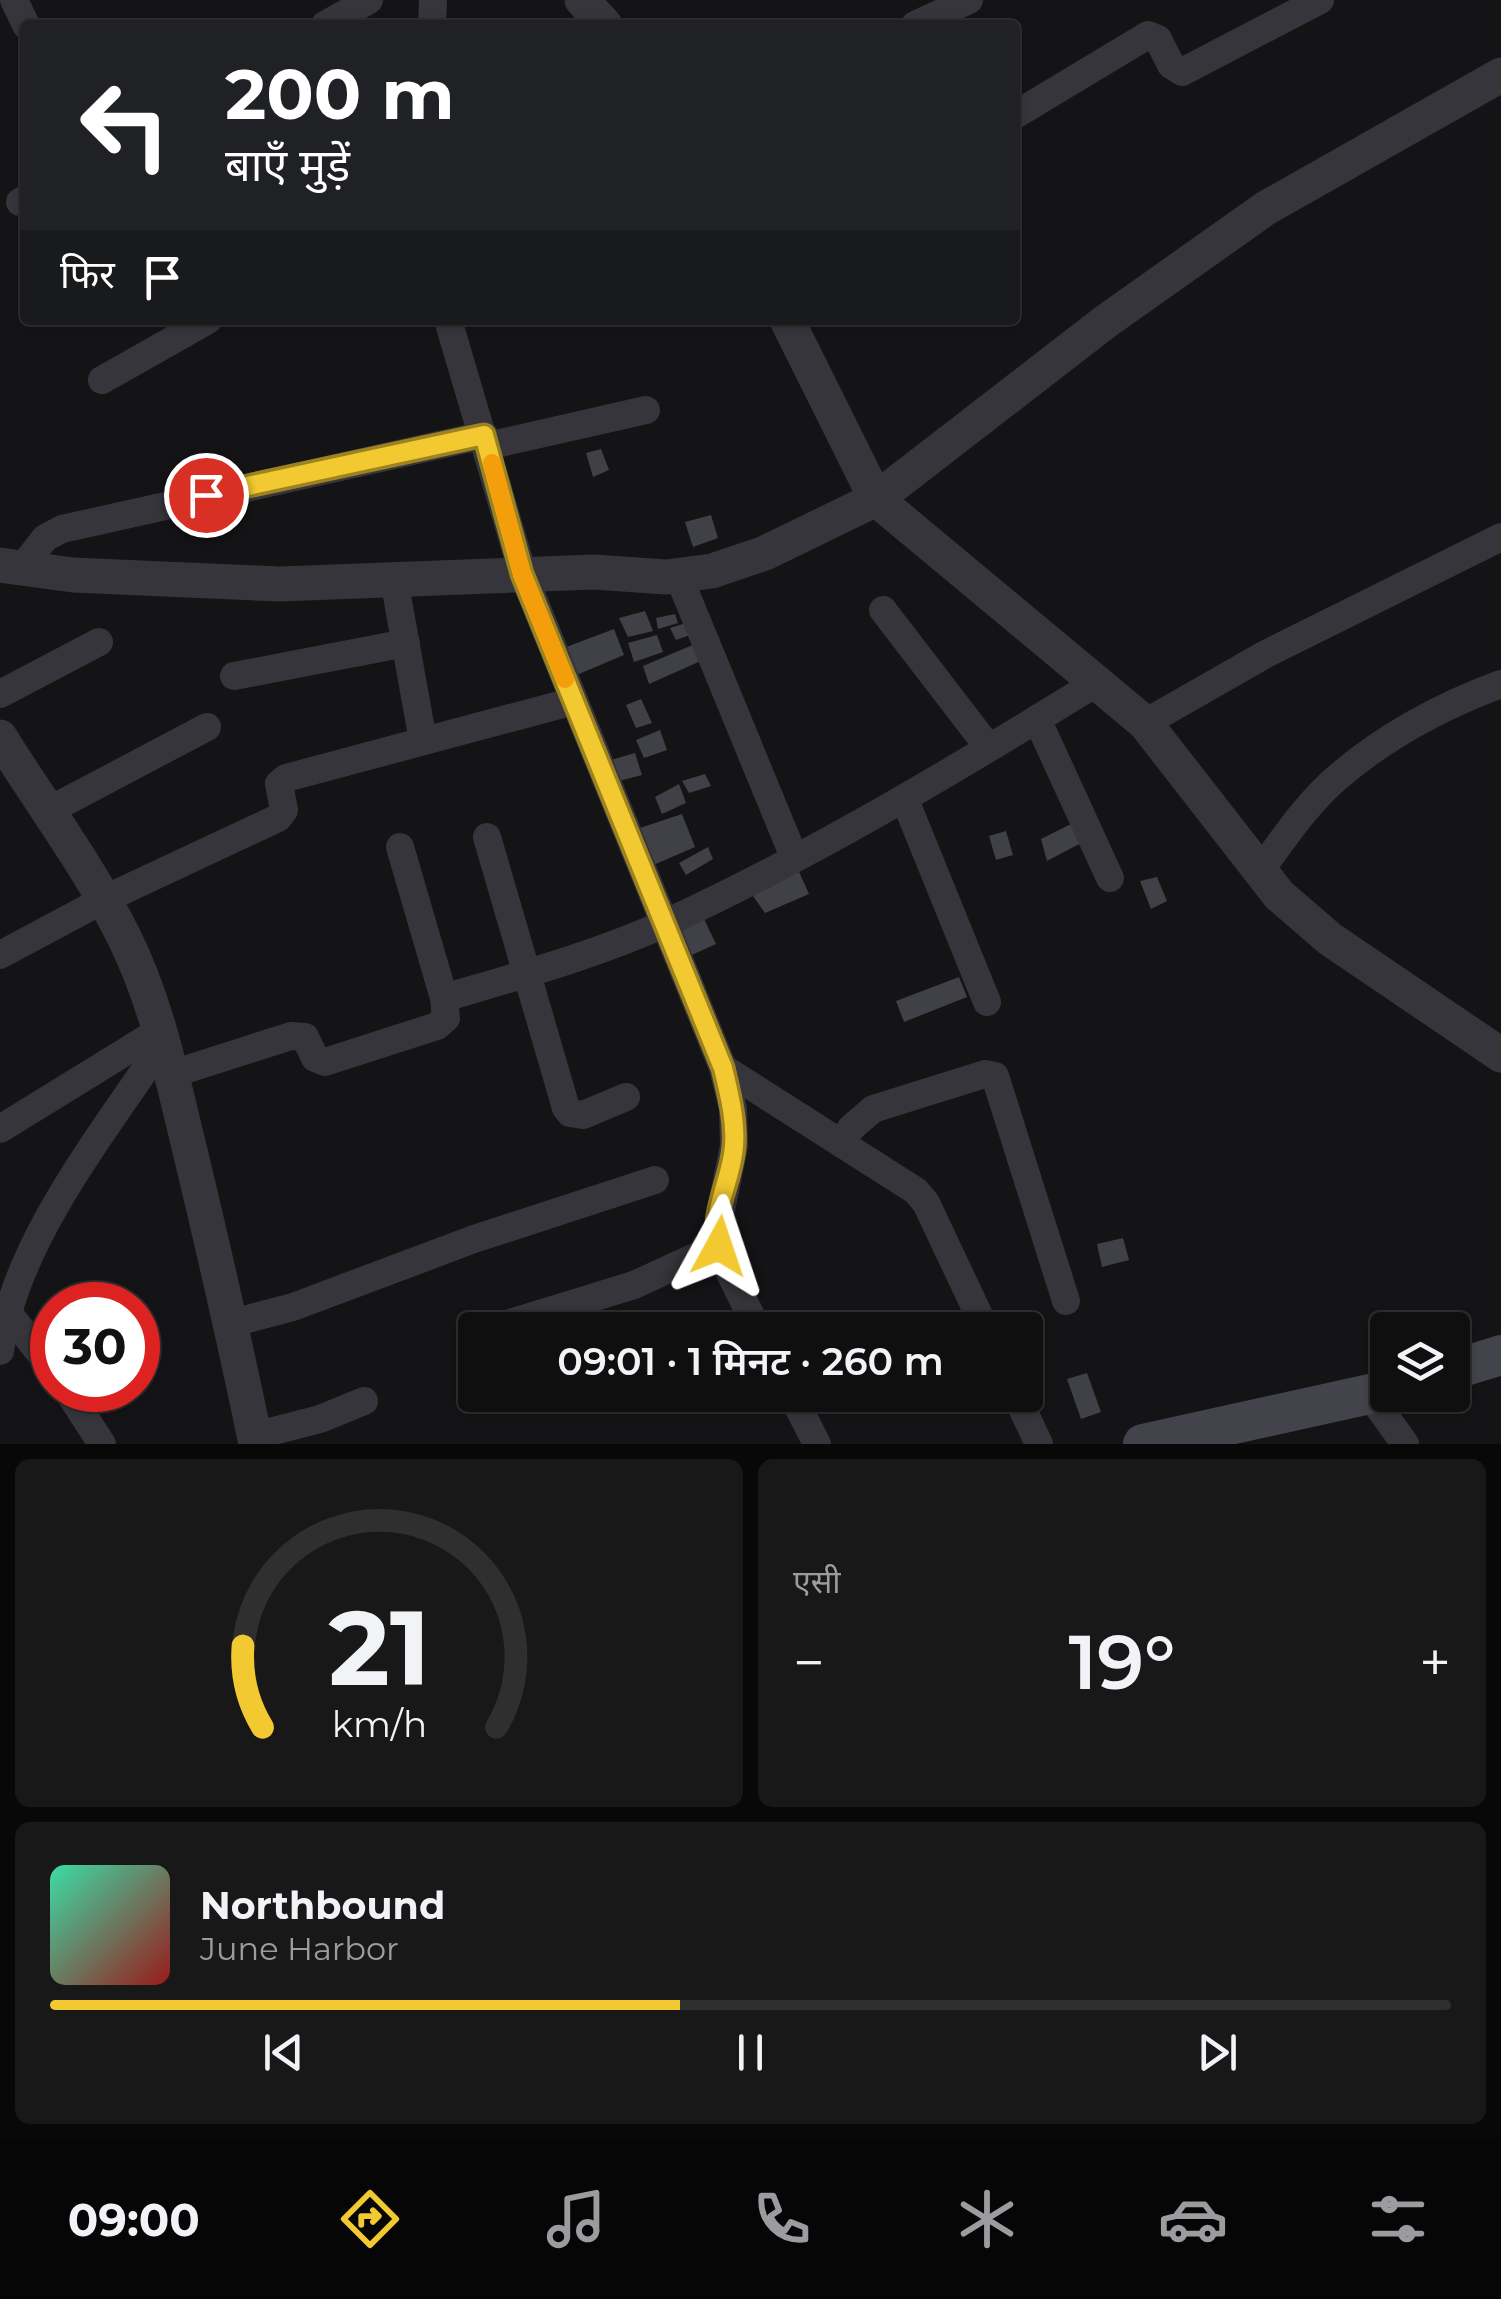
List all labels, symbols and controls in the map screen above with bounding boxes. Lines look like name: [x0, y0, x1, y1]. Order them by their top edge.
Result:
text: 200 m: [225, 51, 455, 137]
icon: left: [60, 60, 190, 190]
text: बाएँ मुड़ें: [225, 137, 350, 192]
icon: arrive: [135, 250, 190, 305]
text: फिर: [60, 251, 115, 298]
pin: [164, 453, 249, 538]
icon: arrive: [179, 468, 234, 523]
position arrow: [667, 1194, 771, 1298]
speed limit sign: 30: [30, 1282, 160, 1412]
map controls: [1370, 1312, 1470, 1412]
button: layers: [1370, 1312, 1470, 1412]
text: 09:01 · 1 मिनट · 260 m: [557, 1338, 944, 1385]
text: एसी: [793, 1562, 841, 1601]
text: 21: [328, 1584, 430, 1711]
text: 19°: [1068, 1616, 1176, 1708]
text: −: [793, 1629, 825, 1696]
text: +: [1419, 1629, 1451, 1696]
text: km/h: [331, 1702, 427, 1746]
text: Northbound: [200, 1882, 445, 1929]
text: June Harbor: [200, 1929, 399, 1968]
icon: previous: [256, 2025, 311, 2080]
icon: pause: [723, 2025, 778, 2080]
icon: next: [1190, 2025, 1245, 2080]
icon: directions: [335, 2184, 405, 2254]
icon: music: [541, 2184, 611, 2254]
icon: phone: [747, 2184, 817, 2254]
icon: climate: [952, 2184, 1022, 2254]
icon: car: [1158, 2184, 1228, 2254]
icon: filters: [1363, 2184, 1433, 2254]
text: 09:00: [68, 2192, 200, 2247]

